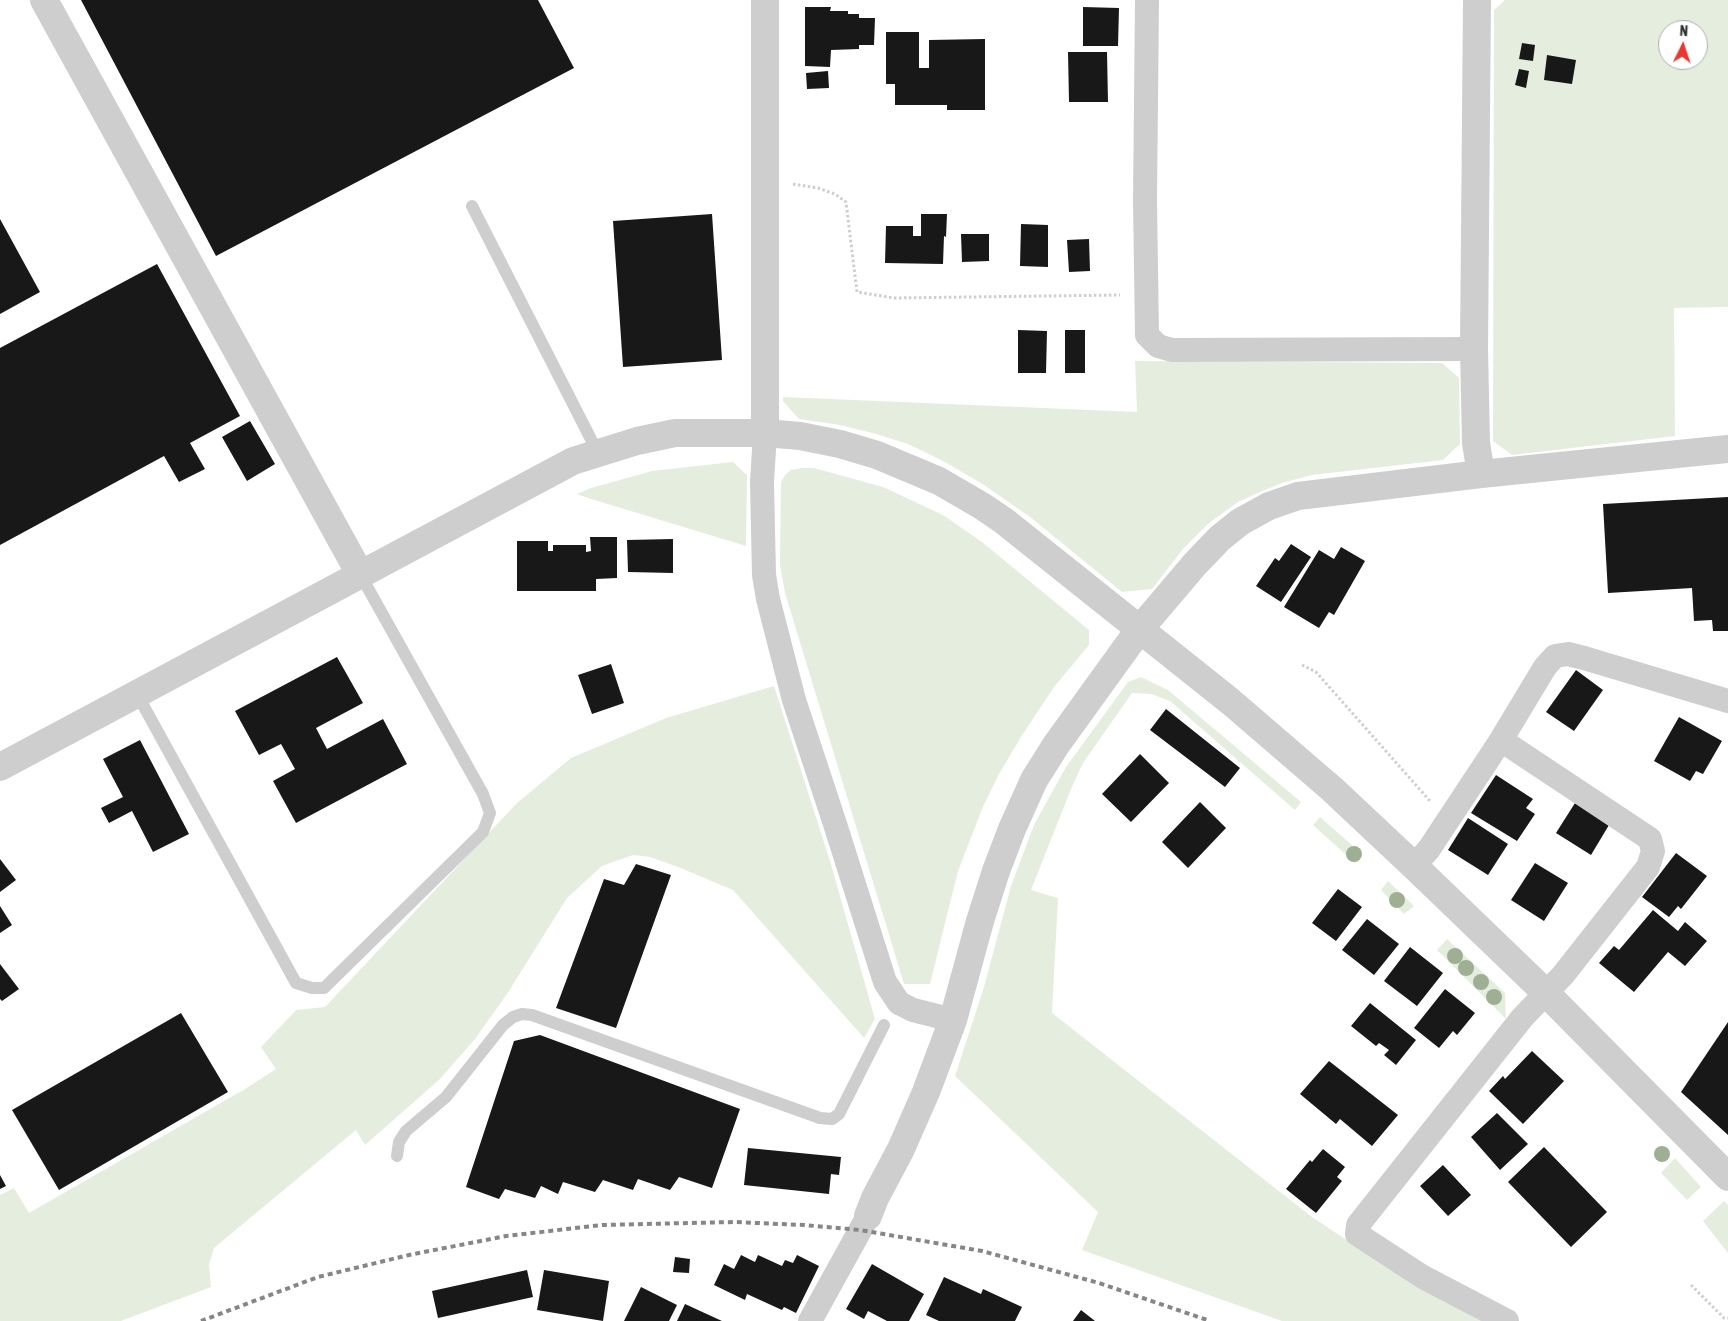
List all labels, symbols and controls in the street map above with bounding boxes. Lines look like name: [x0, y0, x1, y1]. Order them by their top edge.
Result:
north arrow: [1658, 20, 1708, 70]
text: N: [1679, 23, 1689, 39]

